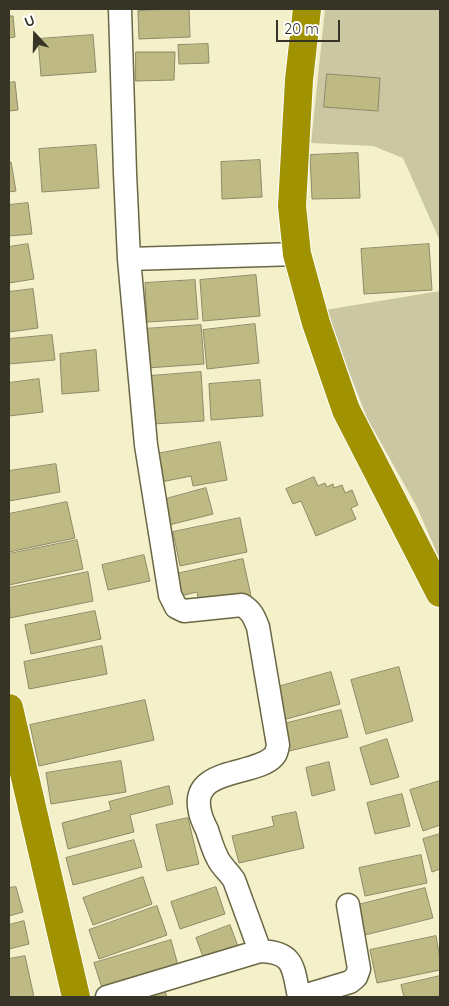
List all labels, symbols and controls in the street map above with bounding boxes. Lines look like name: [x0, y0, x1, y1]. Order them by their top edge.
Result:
north arrow: [10, 10, 60, 60]
scale bar: [279, 10, 343, 42]
text: U: [22, 11, 37, 31]
text: 20 m: [284, 19, 319, 38]

